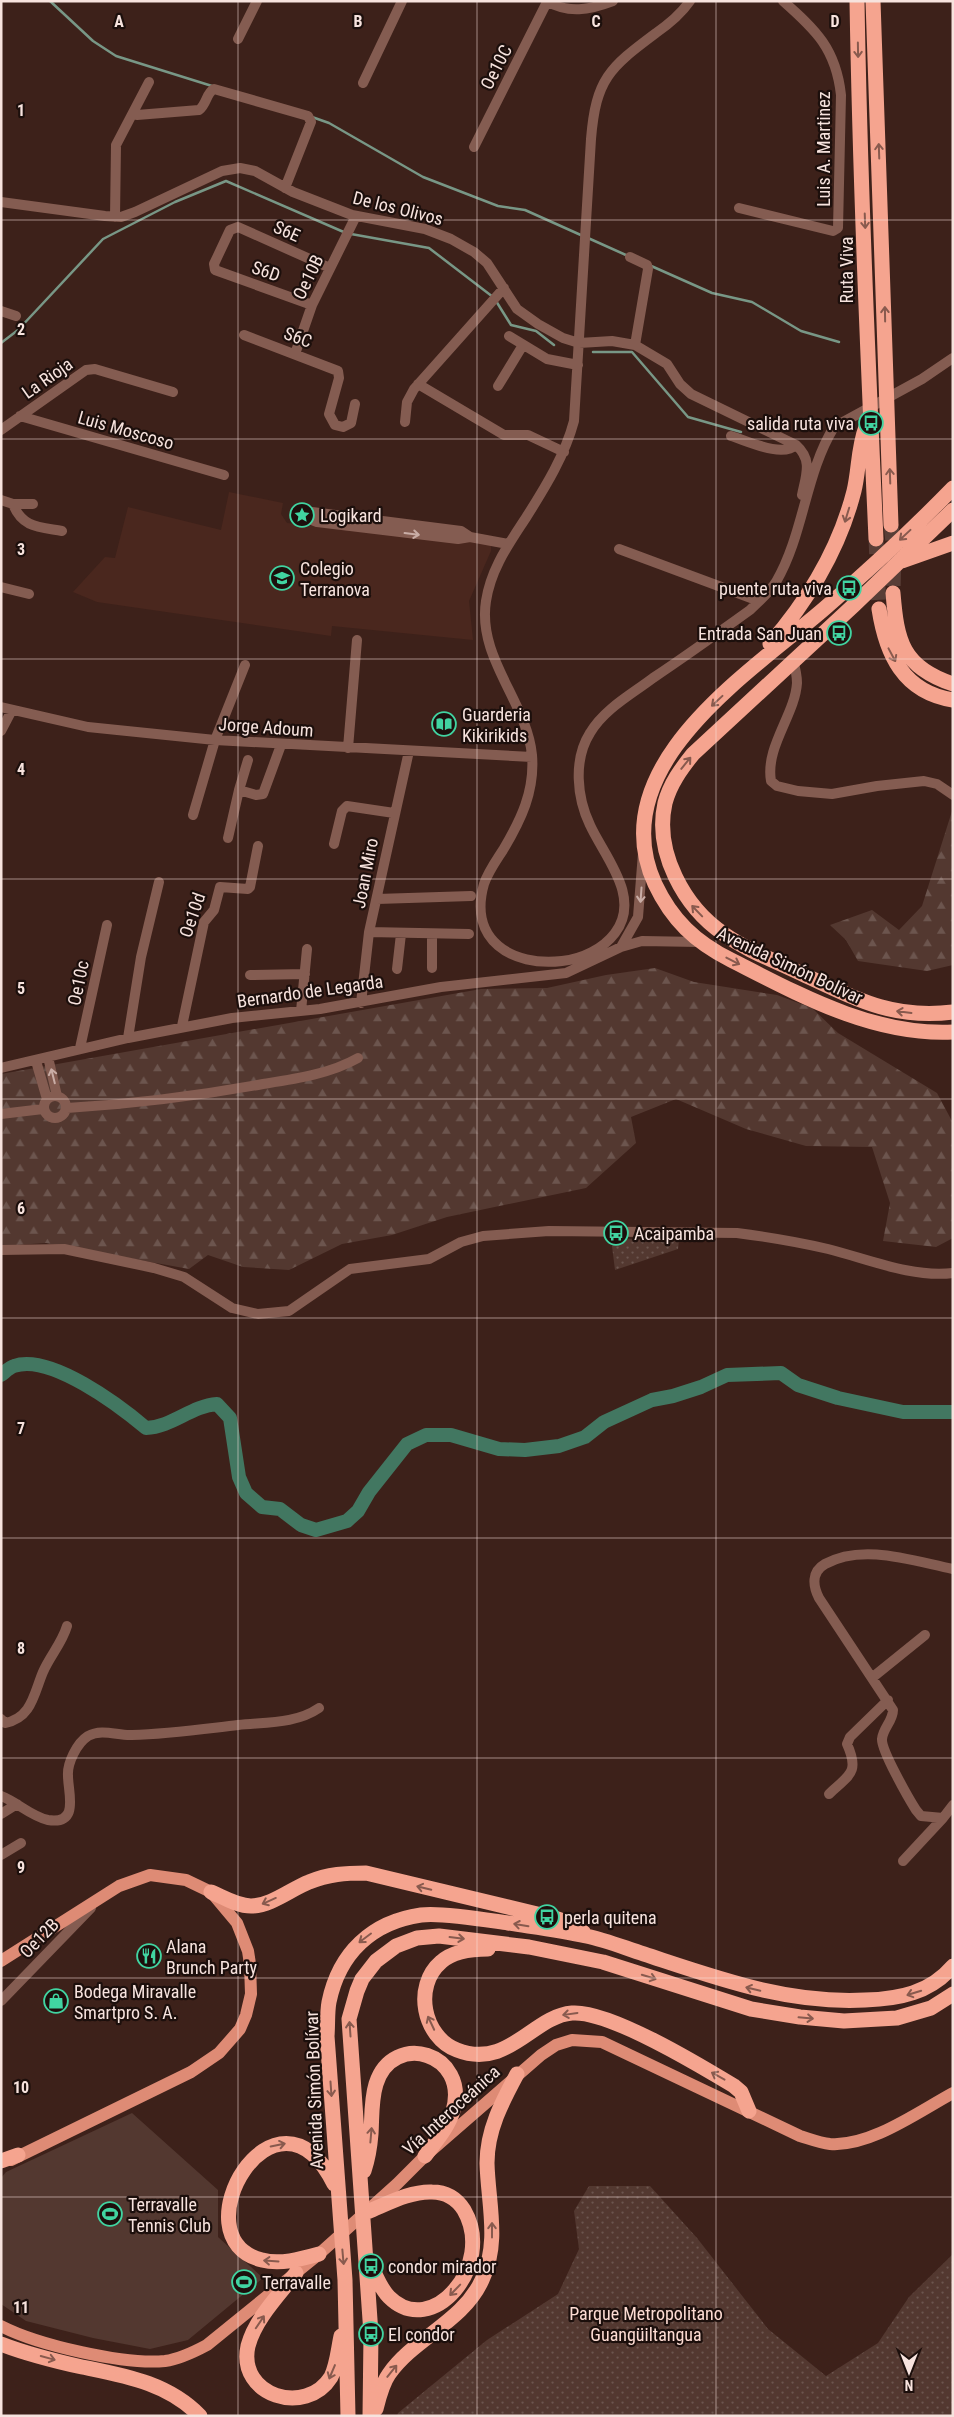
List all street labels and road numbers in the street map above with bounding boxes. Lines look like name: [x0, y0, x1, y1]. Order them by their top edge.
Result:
street label: Oe10C: [476, 41, 516, 93]
street label: Luis A. Martinez: [813, 91, 834, 207]
street label: De los Olivos: [351, 187, 445, 229]
street label: S6E: [270, 216, 304, 246]
street label: Ruta Viva: [836, 237, 857, 303]
street label: Oe10B: [288, 251, 328, 303]
street label: S6D: [249, 256, 283, 286]
street label: S6C: [281, 322, 315, 352]
street label: La Rioja: [18, 353, 76, 403]
street label: Luis Moscoso: [76, 406, 176, 454]
street label: Jorge Adoum: [218, 713, 314, 741]
street label: Joan Miro: [348, 836, 382, 910]
street label: Oe10d: [175, 890, 209, 940]
street label: Avenida Simón Bolívar: [714, 922, 867, 1008]
street label: Oe10c: [63, 959, 93, 1007]
street label: Bernardo de Legarda: [236, 970, 384, 1012]
street label: Oe12B: [15, 1914, 63, 1962]
street label: Avenida Simón Bolívar: [301, 2010, 327, 2169]
street label: Vía Interoceánica: [398, 2061, 504, 2159]

